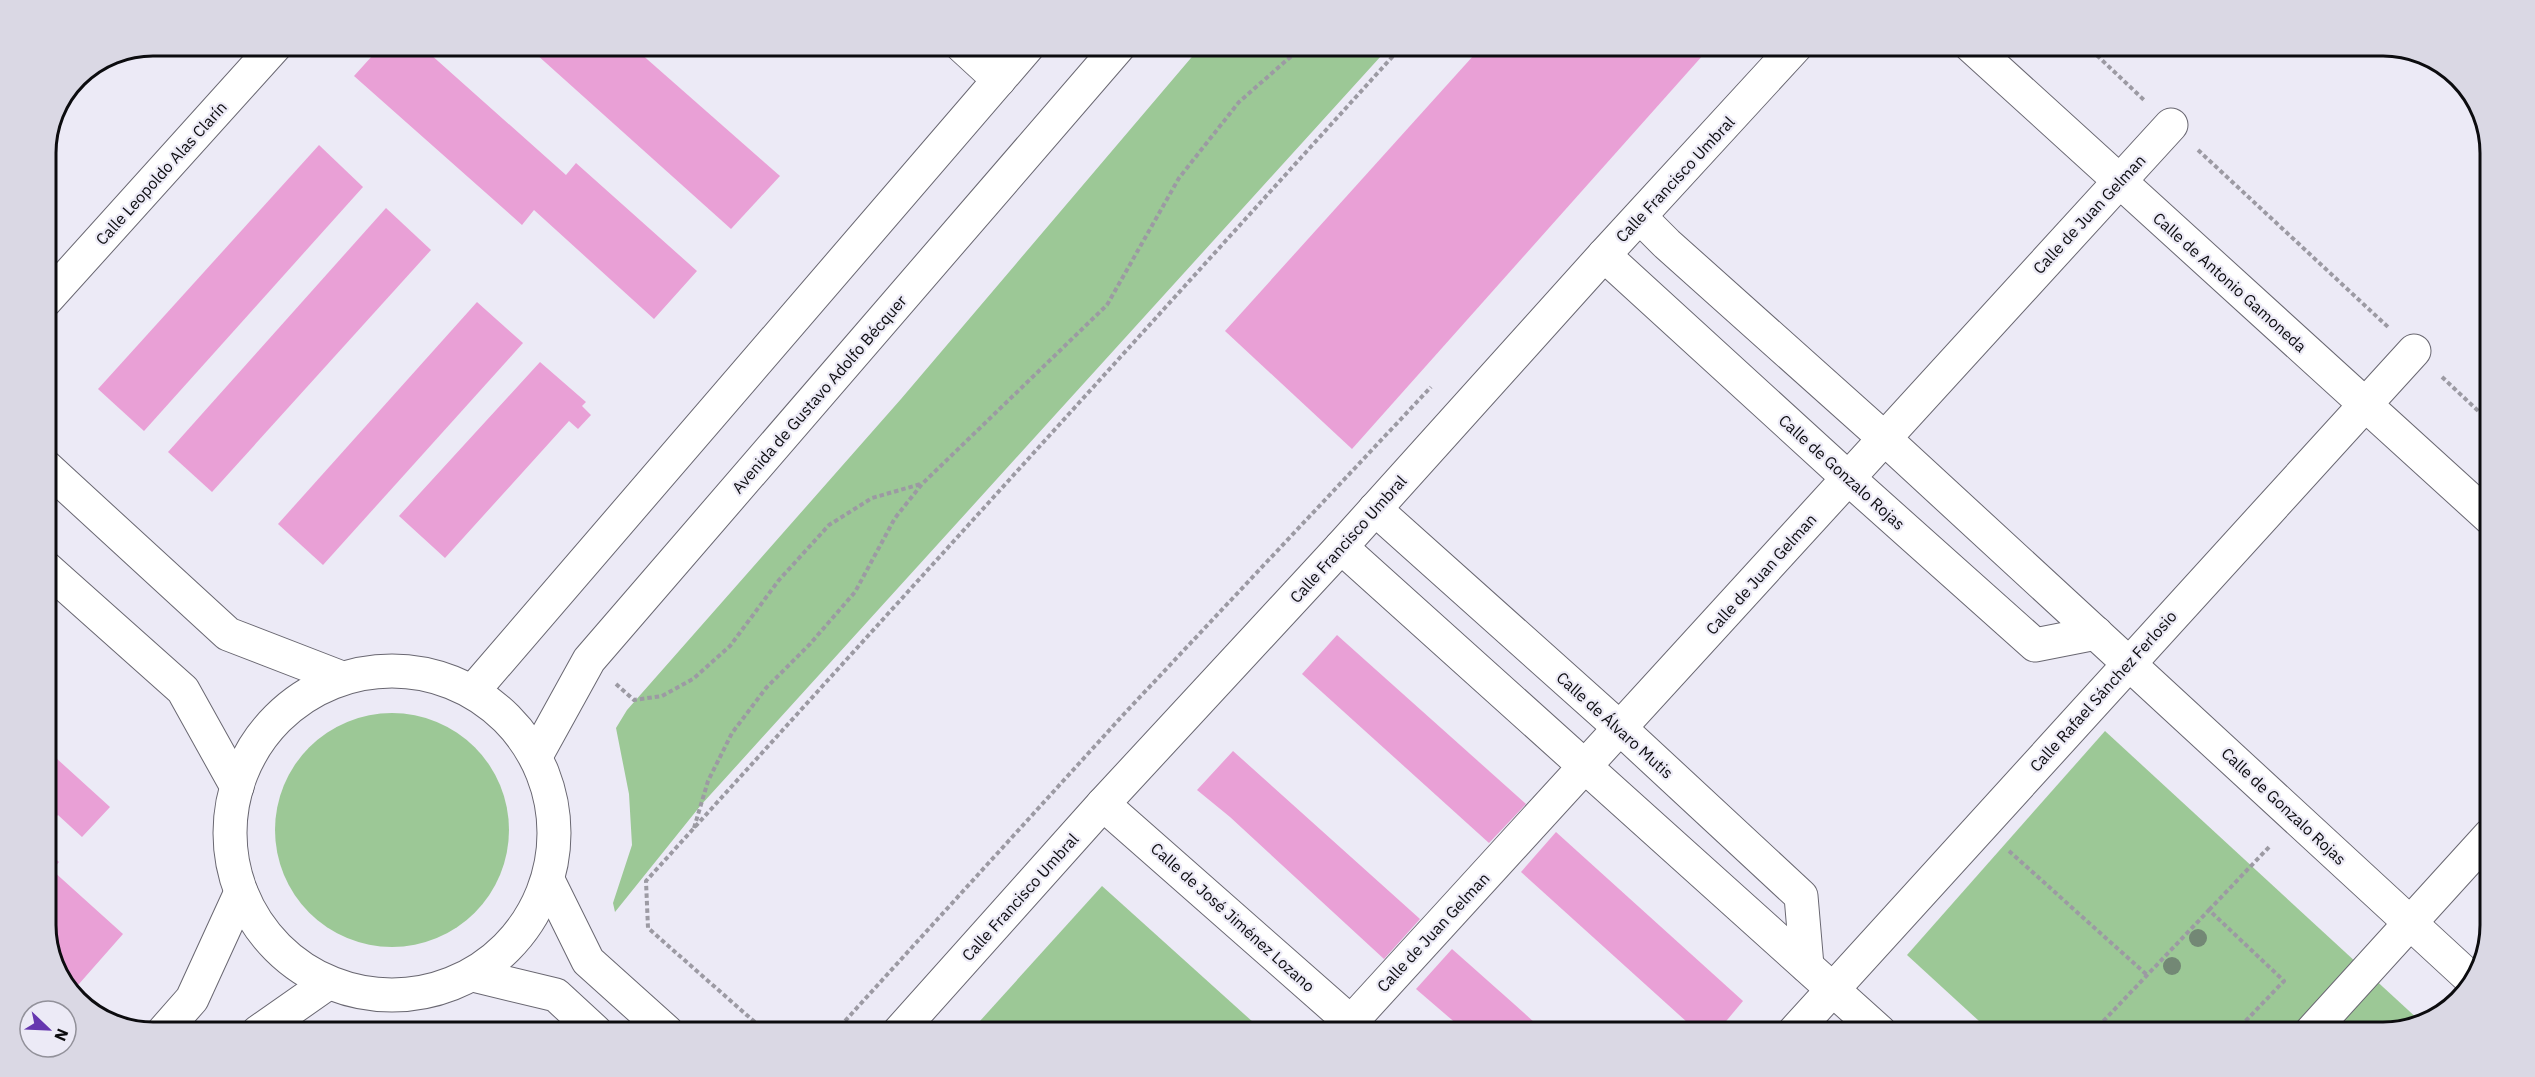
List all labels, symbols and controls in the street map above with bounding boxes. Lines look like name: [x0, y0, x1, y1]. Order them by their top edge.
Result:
street label: Calle Leopoldo Alas Clarín: [91, 97, 231, 249]
street label: Calle Francisco Umbral: [1611, 112, 1739, 246]
street label: Calle de Juan Gelman: [2028, 150, 2150, 278]
street label: Calle de Antonio Gamoneda: [2149, 208, 2311, 356]
street label: Avenida de Gustavo Adolfo Bécquer: [727, 291, 911, 497]
street label: Calle de Gonzalo Rojas: [1775, 410, 1909, 534]
street label: Calle Francisco Umbral: [1285, 471, 1411, 607]
street label: Calle de Juan Gelman: [1701, 509, 1821, 639]
street label: Calle Rafael Sánchez Ferlosio: [2025, 606, 2181, 776]
street label: Calle de Álvaro Mutis: [1552, 667, 1678, 783]
street label: Calle de Gonzalo Rojas: [2218, 743, 2350, 869]
street label: Calle Francisco Umbral: [957, 829, 1083, 965]
street label: Calle de José Jiménez Lozano: [1147, 838, 1319, 996]
street label: Calle de Juan Gelman: [1372, 868, 1494, 996]
north arrow: [18, 999, 78, 1059]
text: N: [50, 1026, 73, 1044]

